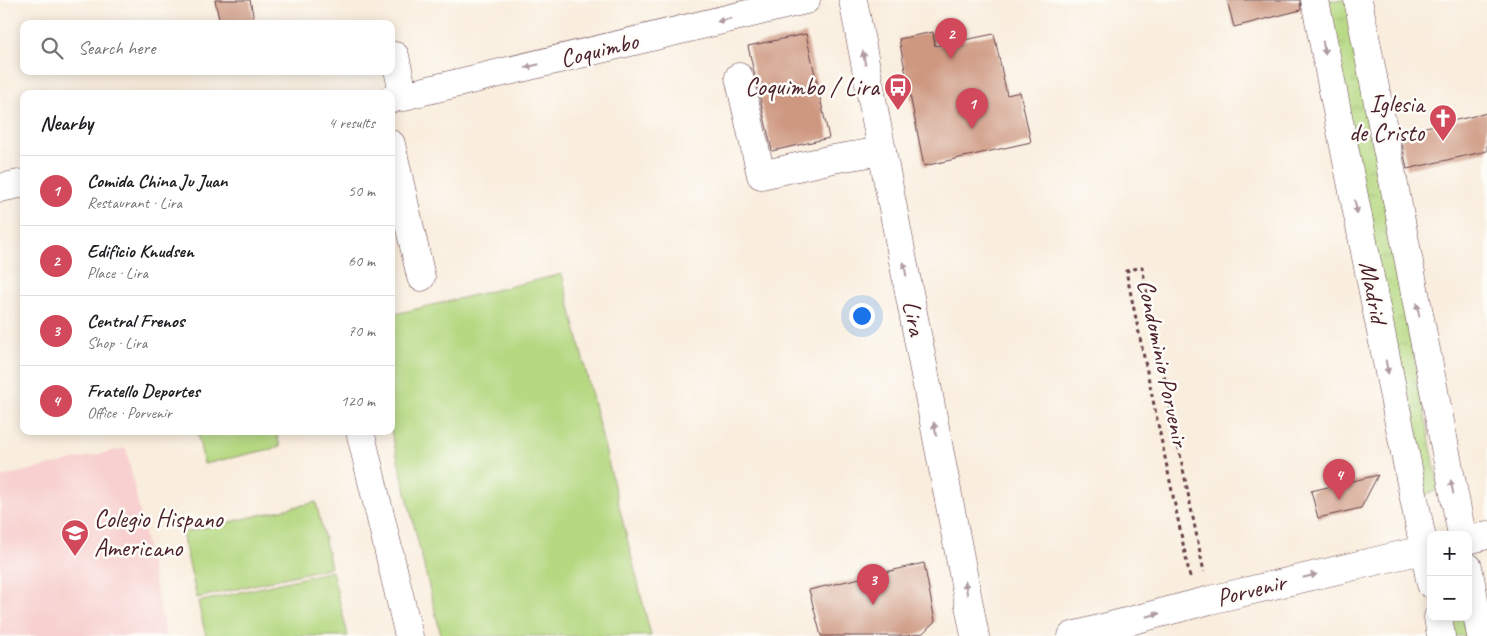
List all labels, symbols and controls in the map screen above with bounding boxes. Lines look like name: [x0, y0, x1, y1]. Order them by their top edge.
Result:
one-way arrow: [717, 16, 732, 24]
pin: 2: [935, 18, 967, 59]
search box: [20, 20, 395, 75]
street label: Coquimbo: [557, 25, 642, 75]
icon: search: [38, 34, 66, 62]
text: Search here: [78, 36, 155, 60]
one-way arrow: [1320, 40, 1328, 55]
one-way arrow: [860, 50, 868, 65]
one-way arrow: [525, 62, 540, 70]
place label: Coquimbo / Lira: [745, 71, 881, 103]
bus stop icon: Coquimbo / Lira: [883, 72, 913, 111]
pin: 1: [956, 88, 988, 129]
place label: Iglesia de Cristo: [1349, 88, 1427, 149]
church icon: Iglesia de Cristo: [1428, 103, 1458, 142]
text: Nearby: [40, 110, 93, 136]
text: 4 results: [328, 113, 375, 133]
text: Comida China Ju Juan: [87, 169, 228, 193]
text: 1: [52, 181, 60, 201]
text: 50 m: [348, 181, 375, 201]
text: Restaurant · Lira: [87, 193, 182, 213]
one-way arrow: [1352, 200, 1360, 215]
text: Edificio Knudsen: [87, 239, 194, 263]
text: 2: [52, 251, 60, 271]
text: 60 m: [348, 251, 375, 271]
street label: Madrid: [1351, 258, 1395, 329]
one-way arrow: [900, 261, 908, 277]
text: Place · Lira: [87, 263, 148, 283]
street label: Condominio Porvenir: [1130, 277, 1197, 451]
street label: Lira: [895, 298, 933, 340]
your location: [849, 303, 875, 329]
one-way arrow: [1414, 303, 1422, 318]
text: Central Frenos: [87, 309, 184, 333]
text: 3: [52, 321, 60, 341]
text: 70 m: [348, 321, 375, 341]
text: Shop · Lira: [87, 333, 147, 353]
one-way arrow: [1384, 359, 1392, 375]
text: Fratello Deportes: [87, 379, 200, 403]
text: 4: [52, 391, 60, 411]
text: 120 m: [341, 391, 375, 411]
text: Office · Porvenir: [87, 403, 172, 423]
one-way arrow: [931, 420, 939, 436]
pin: 4: [1323, 459, 1355, 500]
one-way arrow: [1448, 478, 1456, 494]
place label: Colegio Hispano Americano: [94, 503, 224, 564]
school or university icon: Colegio Hispano Americano: [60, 518, 90, 557]
map controls: [1427, 531, 1472, 621]
button: +: [1427, 531, 1472, 576]
pin: 3: [857, 564, 889, 605]
street label: Porvenir: [1213, 565, 1292, 614]
one-way arrow: [1303, 572, 1318, 580]
button: −: [1427, 576, 1472, 621]
one-way arrow: [962, 581, 970, 596]
one-way arrow: [1145, 611, 1160, 619]

